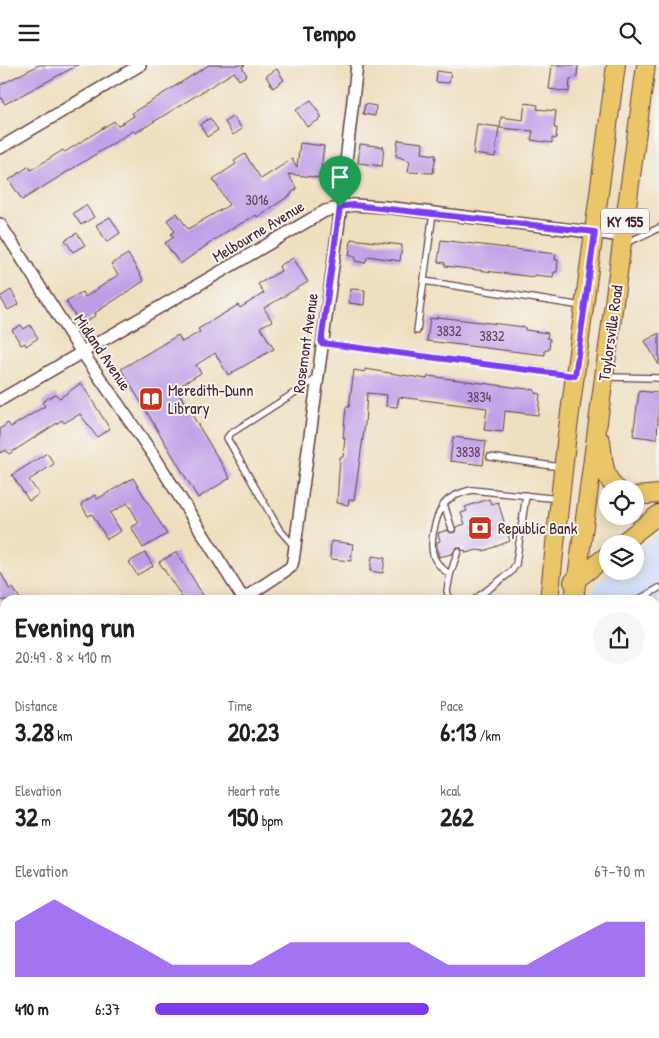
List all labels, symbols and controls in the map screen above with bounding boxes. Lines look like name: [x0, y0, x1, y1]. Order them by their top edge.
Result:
text: Tempo: [303, 18, 356, 48]
icon: menu: [15, 19, 43, 47]
icon: search: [616, 19, 644, 47]
pin: [319, 156, 361, 207]
icon: arrive: [326, 163, 354, 191]
house number: 3016: [245, 190, 269, 209]
street label: Melbourne Avenue: [208, 195, 309, 267]
road number: KY 155: [601, 209, 649, 233]
street label: Taylorsville Road: [592, 284, 628, 382]
street label: Rosemont Avenue: [287, 291, 323, 394]
street label: Midland Avenue: [69, 310, 137, 395]
house number: 3832: [436, 321, 462, 340]
house number: 3832: [479, 326, 505, 345]
place label: Meredith-Dunn Library: [168, 379, 253, 419]
library icon: Meredith-Dunn Library: [138, 386, 164, 412]
house number: 3834: [467, 387, 491, 406]
house number: 3838: [456, 442, 480, 461]
map controls: [599, 480, 644, 580]
button: locate: [599, 480, 644, 525]
bank icon: Republic Bank: [467, 515, 493, 541]
place label: Republic Bank: [498, 517, 578, 539]
button: layers: [599, 535, 644, 580]
text: Evening run: [15, 608, 135, 646]
button: share: [593, 612, 645, 664]
text: 20:49 · 8 × 410 m: [15, 646, 111, 668]
text: Distance: [15, 696, 58, 715]
text: Time: [228, 696, 252, 715]
text: Pace: [440, 696, 464, 715]
text: 3.28: [15, 715, 54, 749]
text: 20:23: [228, 715, 279, 749]
text: 6:13: [440, 715, 476, 749]
text: km: [54, 726, 73, 745]
text: /km: [476, 726, 501, 745]
text: Elevation: [15, 781, 62, 800]
text: Heart rate: [228, 781, 280, 800]
text: kcal: [440, 781, 461, 800]
text: 32: [15, 800, 38, 834]
text: 150: [228, 800, 259, 834]
text: 262: [440, 800, 474, 834]
text: m: [38, 811, 51, 830]
text: bpm: [259, 811, 283, 830]
text: Elevation: [15, 860, 68, 882]
text: 67–70 m: [594, 860, 645, 882]
text: 410 m: [15, 998, 49, 1020]
text: 6:37: [95, 998, 120, 1020]

